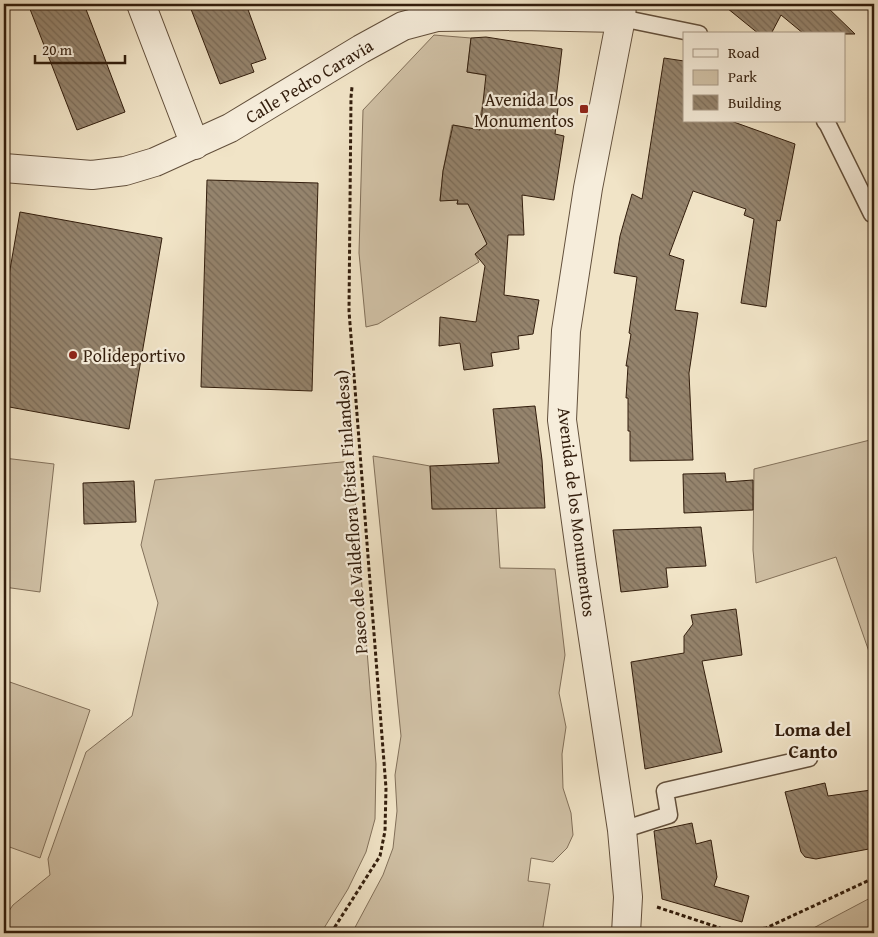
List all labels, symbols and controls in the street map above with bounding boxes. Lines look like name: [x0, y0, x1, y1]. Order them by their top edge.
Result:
scale bar: [35, 32, 125, 64]
street label: Calle Pedro Caravia: [240, 32, 379, 130]
legend: [683, 32, 846, 122]
text: 20 m: [42, 39, 73, 60]
text: Road: [728, 42, 759, 63]
text: Park: [728, 66, 757, 87]
place label: Avenida Los Monumentos: [474, 86, 574, 134]
text: Building: [728, 92, 782, 113]
marker: Avenida Los Monumentos: [578, 103, 590, 115]
place label: Polideportivo: [83, 342, 186, 369]
marker: Polideportivo: [67, 349, 79, 361]
street label: Paseo de Valdeflora (Pista Finlandesa): [328, 369, 374, 655]
street label: Avenida de los Monumentos: [551, 405, 603, 619]
district label: Loma del Canto: [775, 715, 851, 765]

